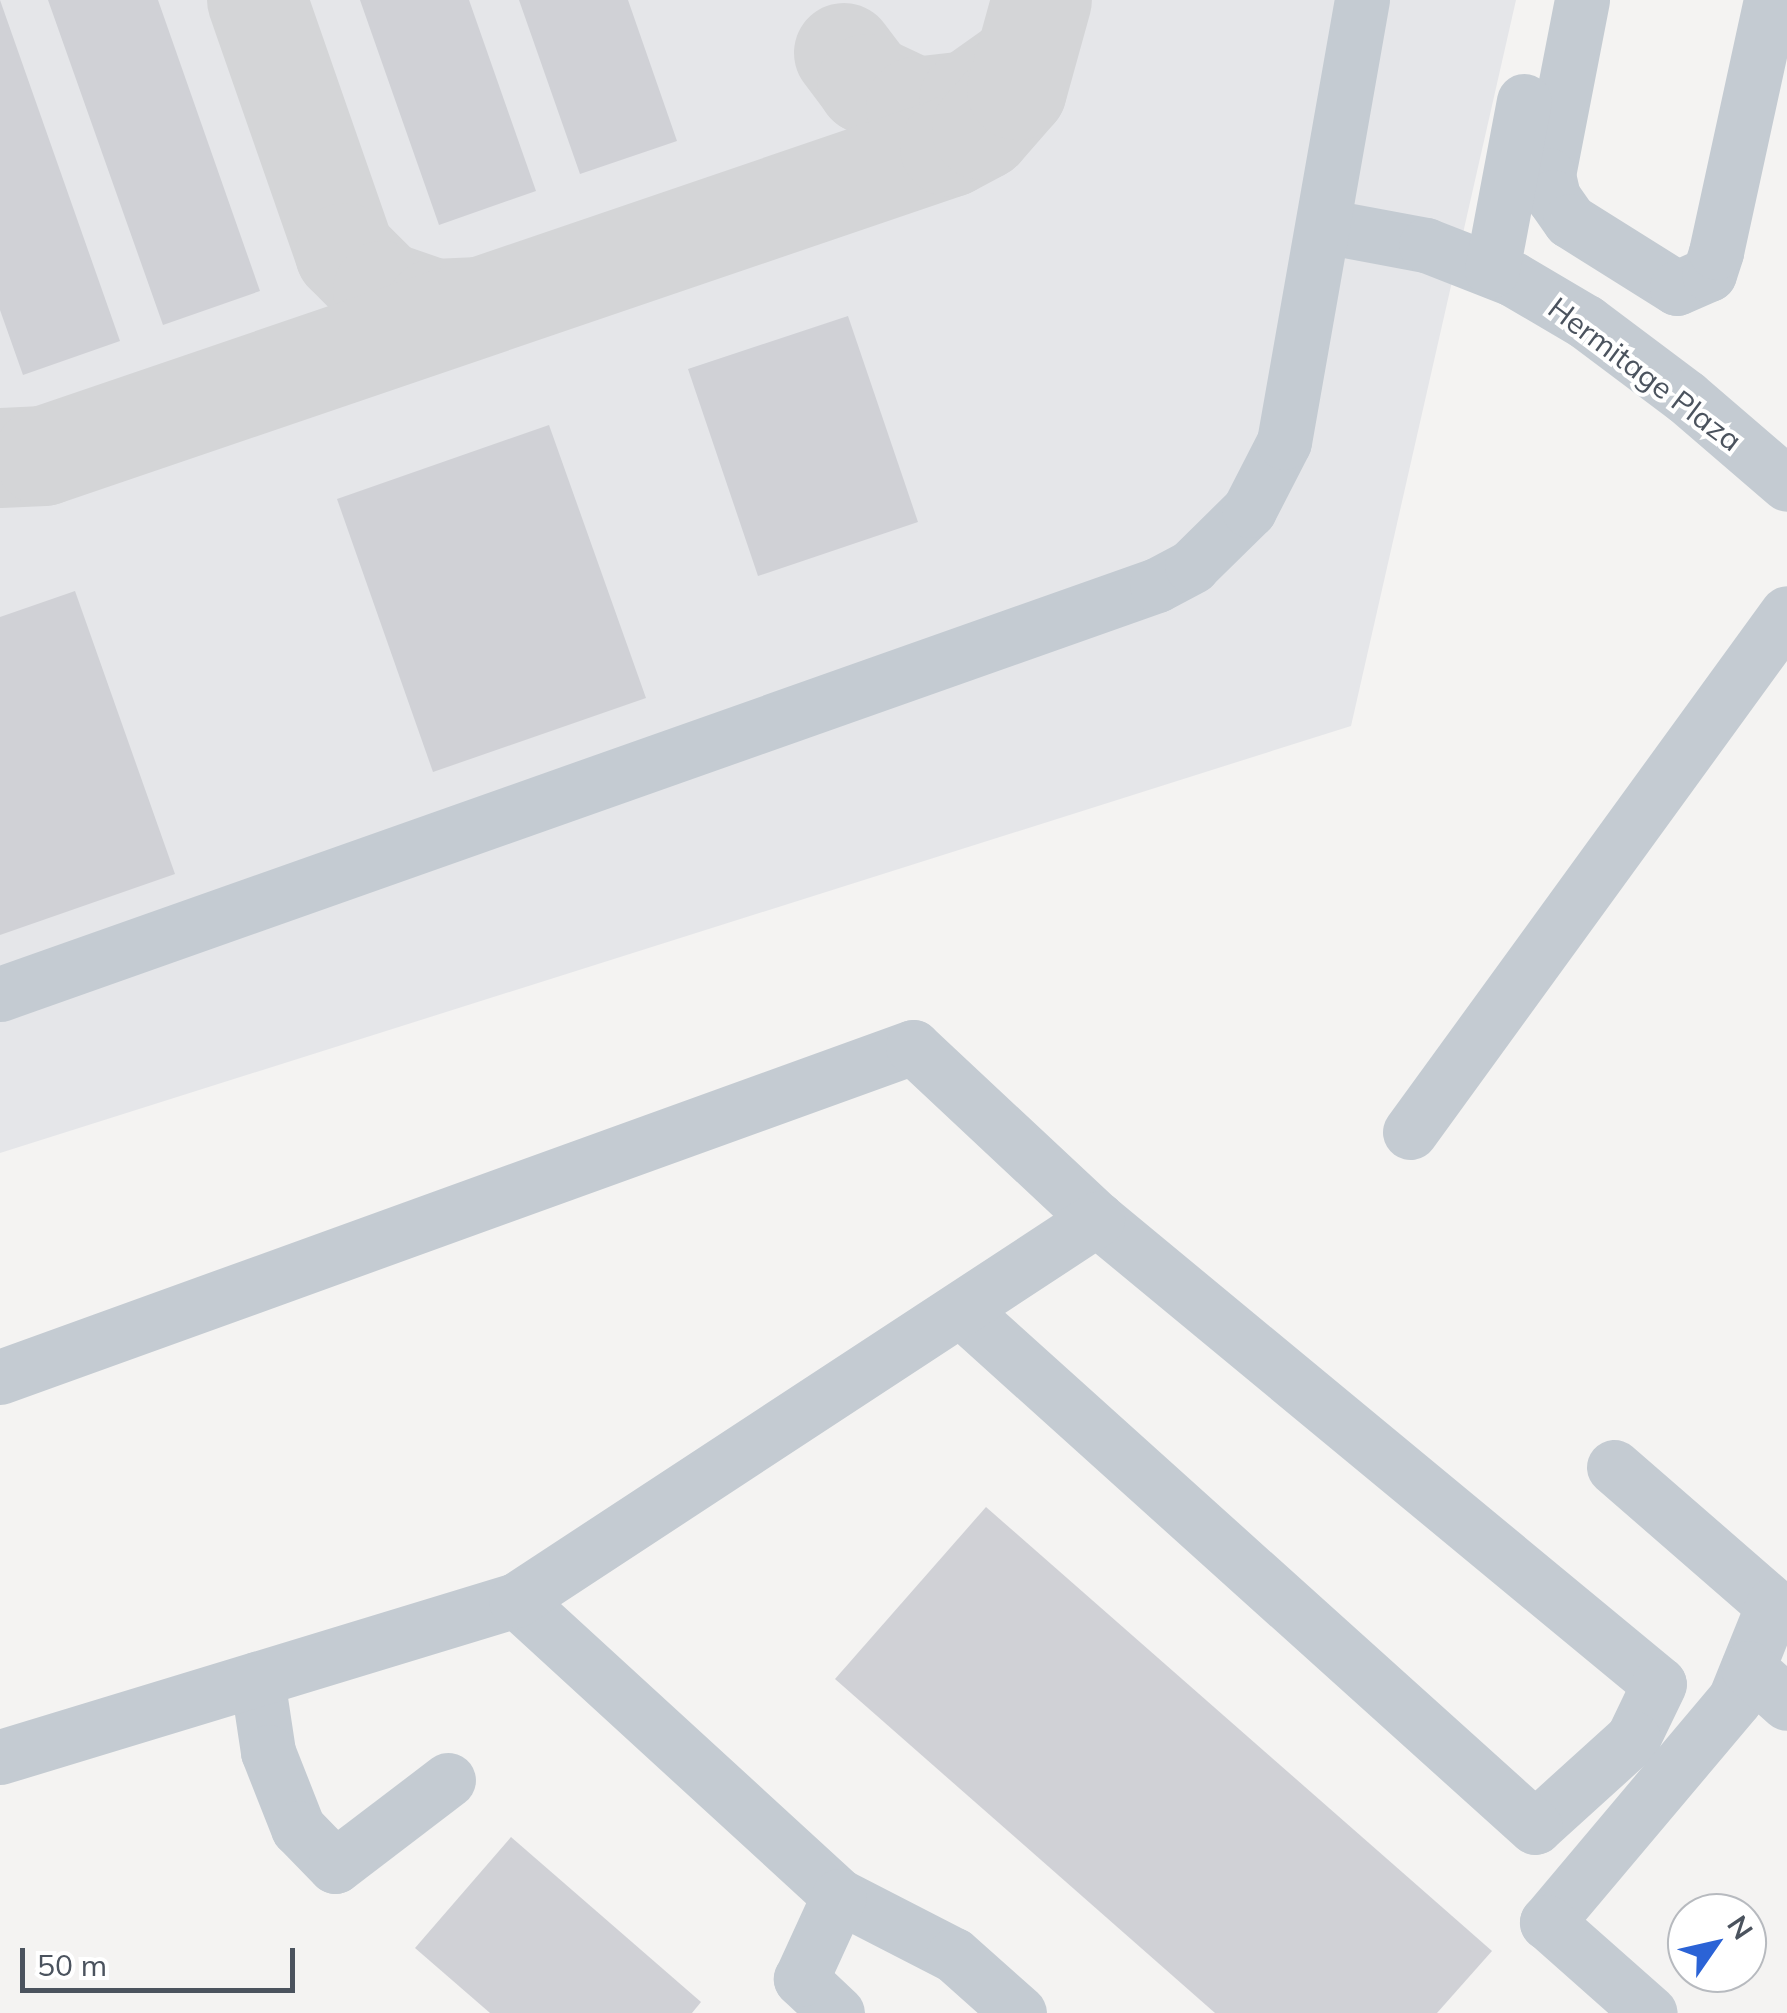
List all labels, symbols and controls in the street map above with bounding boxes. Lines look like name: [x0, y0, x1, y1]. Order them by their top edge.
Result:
street label: Hermitage Plaza: [1541, 290, 1749, 458]
north arrow: [1667, 1893, 1767, 1993]
text: N: [1720, 1909, 1761, 1946]
scale bar: [25, 1928, 300, 1990]
text: 50 m: [37, 1946, 107, 1984]

